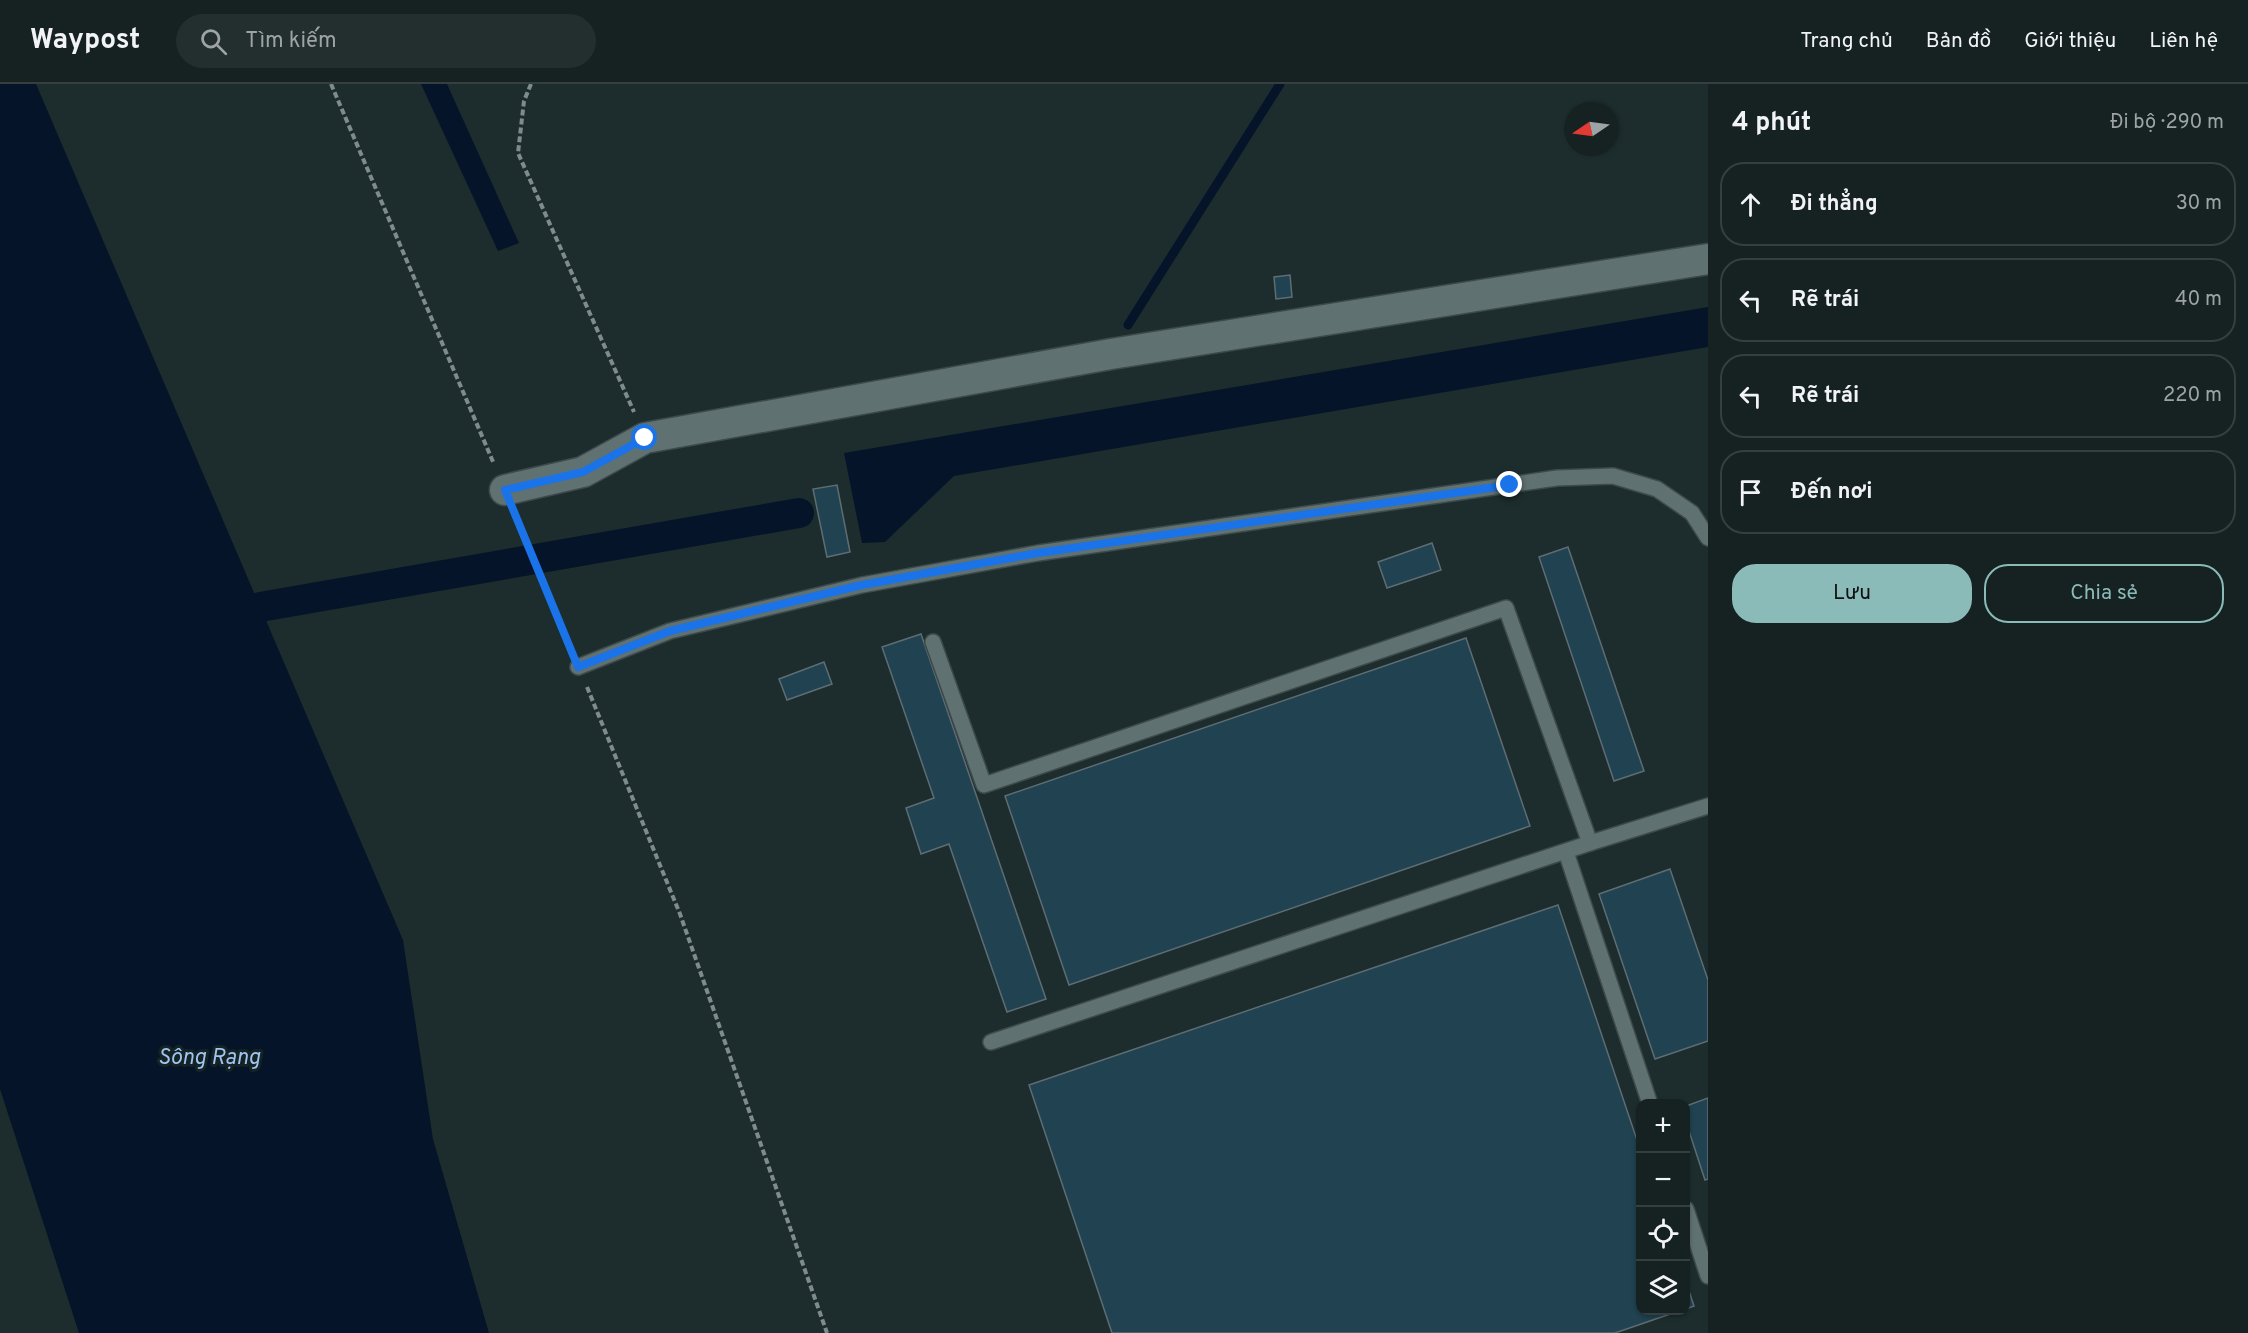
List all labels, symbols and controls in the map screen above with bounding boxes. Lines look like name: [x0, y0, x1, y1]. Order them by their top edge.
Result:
search box: [176, 14, 596, 68]
text: Waypost: [30, 23, 140, 59]
icon: search: [197, 25, 230, 58]
text: Tìm kiếm: [245, 28, 337, 55]
text: Trang chủ: [1800, 28, 1893, 55]
text: Bản đồ: [1926, 28, 1991, 55]
text: Giới thiệu: [2024, 28, 2116, 55]
text: Liên hệ: [2149, 28, 2218, 55]
north arrow: [1564, 102, 1618, 156]
text: 4 phút: [1732, 107, 1811, 140]
text: Đi bộ · 290 m: [2110, 110, 2224, 136]
icon: ahead: [1734, 188, 1767, 221]
text: Đi thẳng: [1791, 191, 1878, 218]
text: 30 m: [2176, 191, 2222, 217]
icon: left: [1734, 284, 1767, 317]
text: Rẽ trái: [1791, 287, 1859, 314]
text: 40 m: [2175, 287, 2222, 313]
icon: left: [1734, 380, 1767, 413]
text: Rẽ trái: [1791, 383, 1859, 410]
text: 220 m: [2163, 383, 2222, 409]
route start: [631, 424, 657, 450]
route end: [1496, 471, 1522, 497]
icon: arrive: [1734, 476, 1767, 509]
text: Đến nơi: [1791, 479, 1872, 506]
button: Lưu: [1732, 564, 1972, 623]
button: Chia sẻ: [1984, 564, 2224, 623]
water label: Sông Rạng: [158, 1045, 261, 1072]
map controls: [1636, 1099, 1690, 1315]
button: +: [1636, 1099, 1690, 1153]
button: −: [1636, 1153, 1690, 1207]
button: locate: [1636, 1207, 1690, 1261]
button: layers: [1636, 1261, 1690, 1315]

